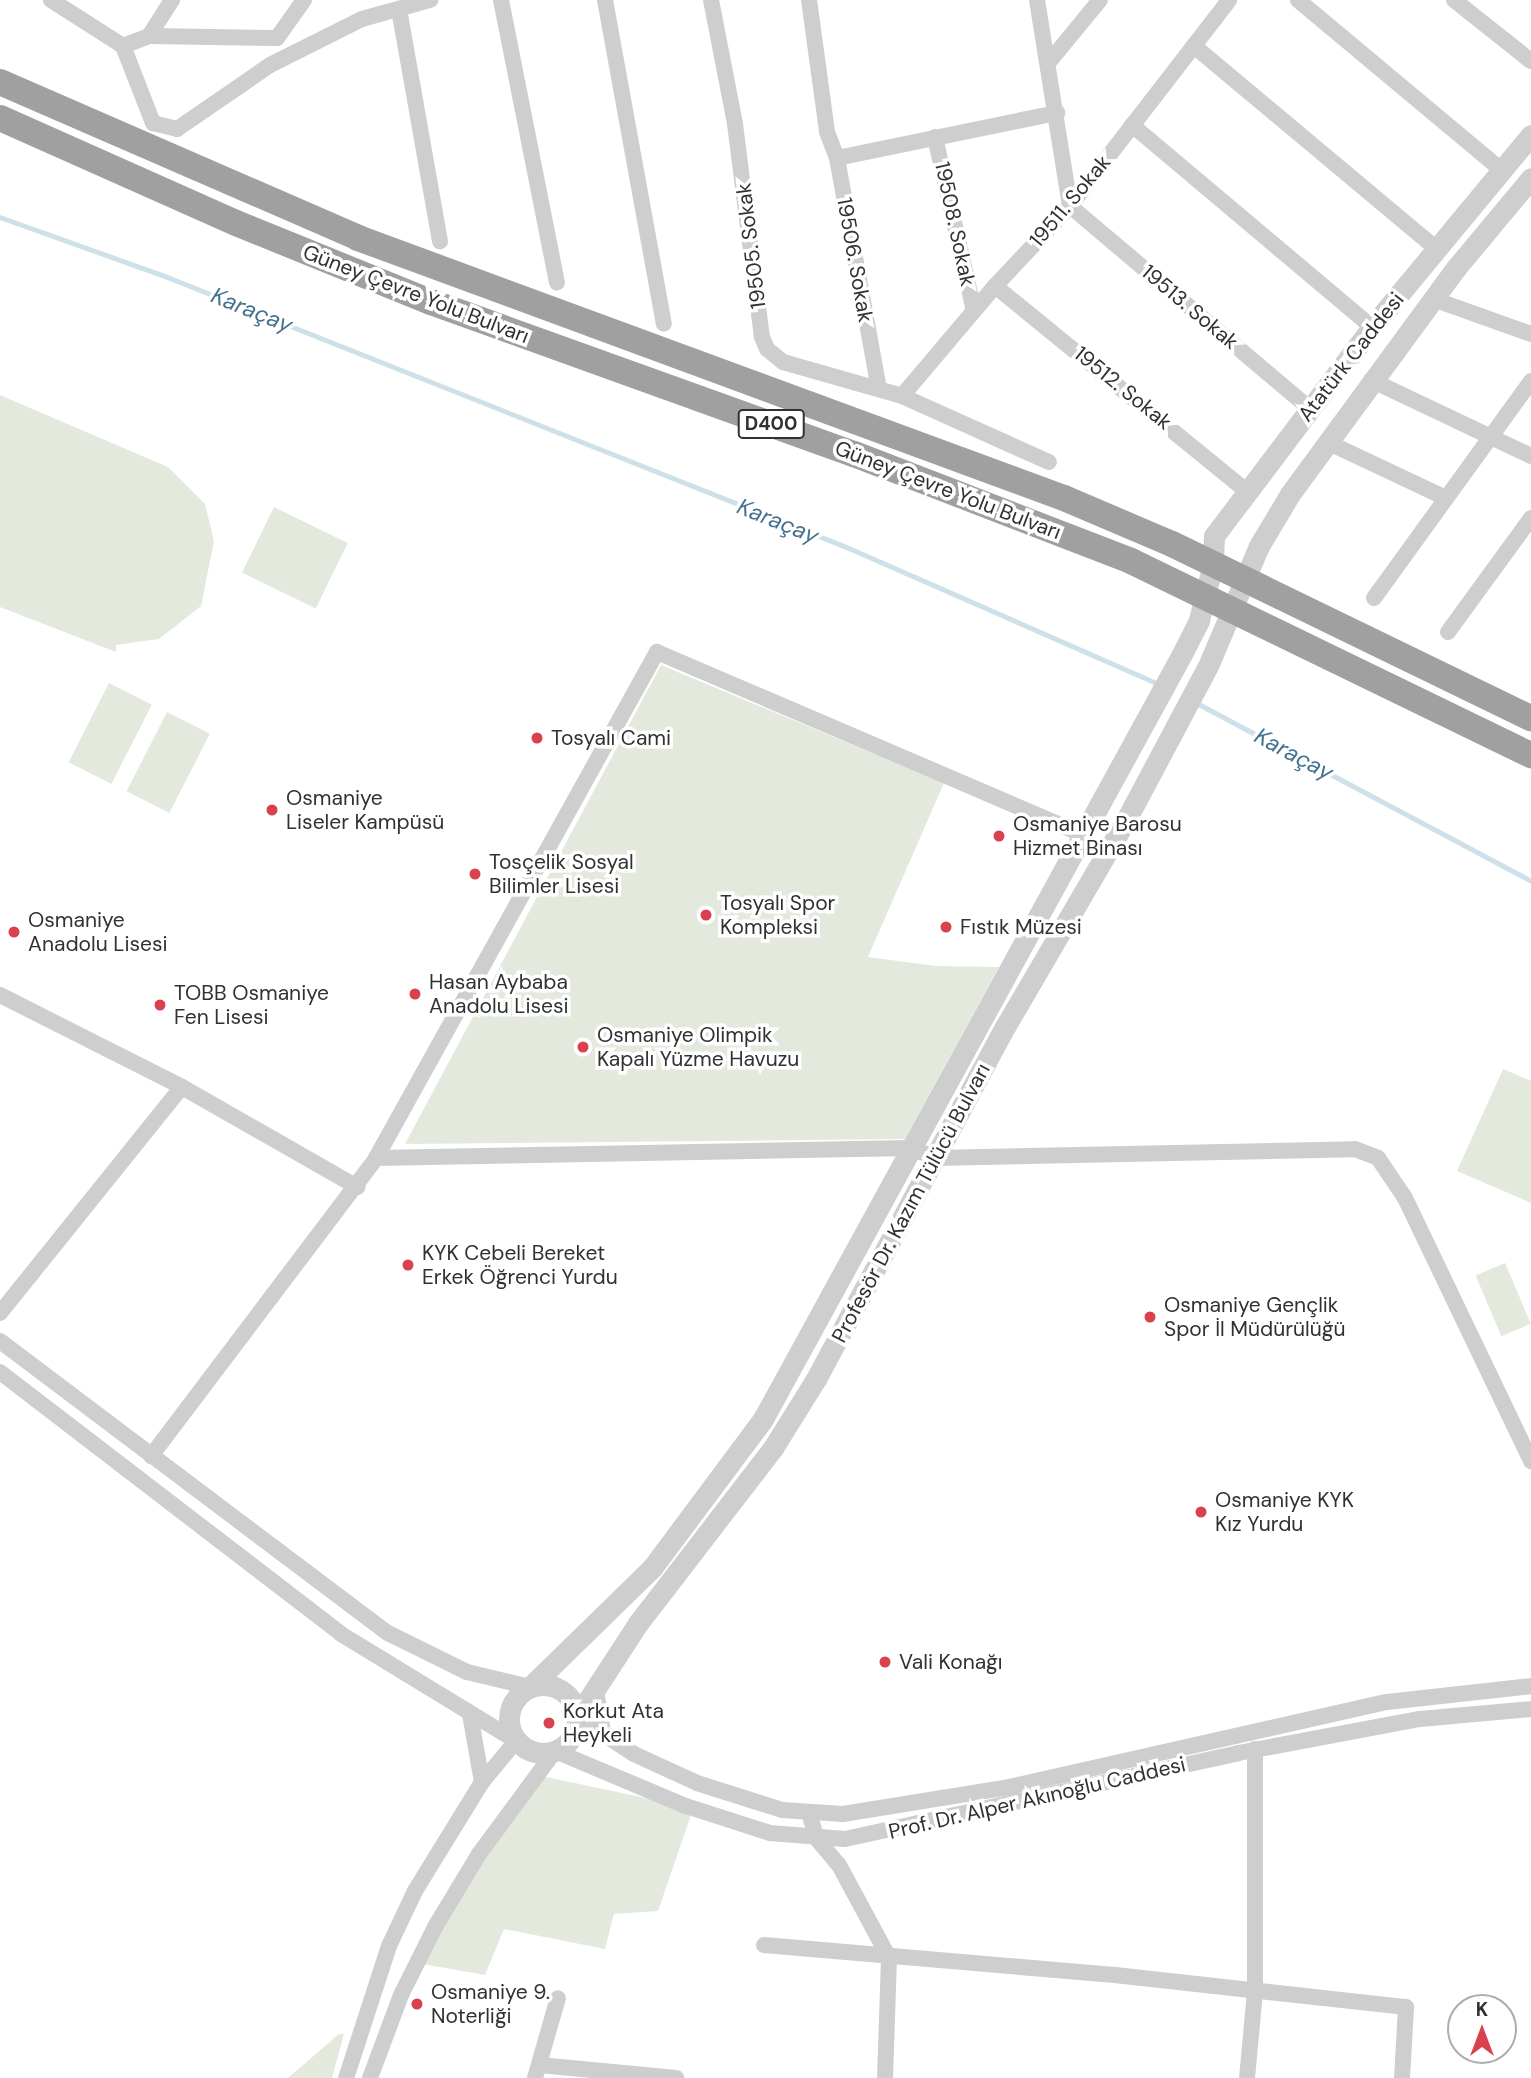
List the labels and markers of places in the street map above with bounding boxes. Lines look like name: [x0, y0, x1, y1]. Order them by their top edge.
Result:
place label: Tosyalı Cami: [551, 725, 671, 751]
marker: Tosyalı Cami: [529, 730, 545, 746]
place label: Osmaniye Liseler Kampüsü: [286, 785, 444, 835]
marker: Osmaniye Liseler Kampüsü: [264, 802, 280, 818]
place label: Osmaniye Barosu Hizmet Binası: [1013, 811, 1182, 861]
marker: Osmaniye Barosu Hizmet Binası: [991, 828, 1007, 844]
place label: Tosçelik Sosyal Bilimler Lisesi: [489, 849, 634, 899]
marker: Tosçelik Sosyal Bilimler Lisesi: [467, 866, 483, 882]
place label: Tosyalı Spor Kompleksi: [720, 890, 835, 940]
place label: Osmaniye Anadolu Lisesi: [28, 907, 168, 957]
marker: Tosyalı Spor Kompleksi: [698, 907, 714, 923]
place label: Fıstık Müzesi: [960, 914, 1082, 940]
marker: Fıstık Müzesi: [938, 919, 954, 935]
marker: Osmaniye Anadolu Lisesi: [6, 924, 22, 940]
place label: Hasan Aybaba Anadolu Lisesi: [429, 969, 569, 1019]
place label: TOBB Osmaniye Fen Lisesi: [174, 980, 329, 1030]
marker: Hasan Aybaba Anadolu Lisesi: [407, 986, 423, 1002]
marker: TOBB Osmaniye Fen Lisesi: [152, 997, 168, 1013]
place label: Osmaniye Olimpik Kapalı Yüzme Havuzu: [597, 1022, 799, 1072]
marker: Osmaniye Olimpik Kapalı Yüzme Havuzu: [575, 1039, 591, 1055]
place label: KYK Cebeli Bereket Erkek Öğrenci Yurdu: [422, 1240, 618, 1290]
marker: KYK Cebeli Bereket Erkek Öğrenci Yurdu: [400, 1257, 416, 1273]
place label: Osmaniye Gençlik Spor İl Müdürülüğü: [1164, 1292, 1345, 1342]
marker: Osmaniye Gençlik Spor İl Müdürülüğü: [1142, 1309, 1158, 1325]
place label: Osmaniye KYK Kız Yurdu: [1215, 1487, 1354, 1537]
marker: Osmaniye KYK Kız Yurdu: [1193, 1504, 1209, 1520]
place label: Vali Konağı: [899, 1649, 1003, 1675]
marker: Vali Konağı: [877, 1654, 893, 1670]
place label: Korkut Ata Heykeli: [563, 1698, 664, 1748]
marker: Korkut Ata Heykeli: [541, 1715, 557, 1731]
place label: Osmaniye 9. Noterliği: [431, 1979, 550, 2029]
marker: Osmaniye 9. Noterliği: [409, 1996, 425, 2012]

